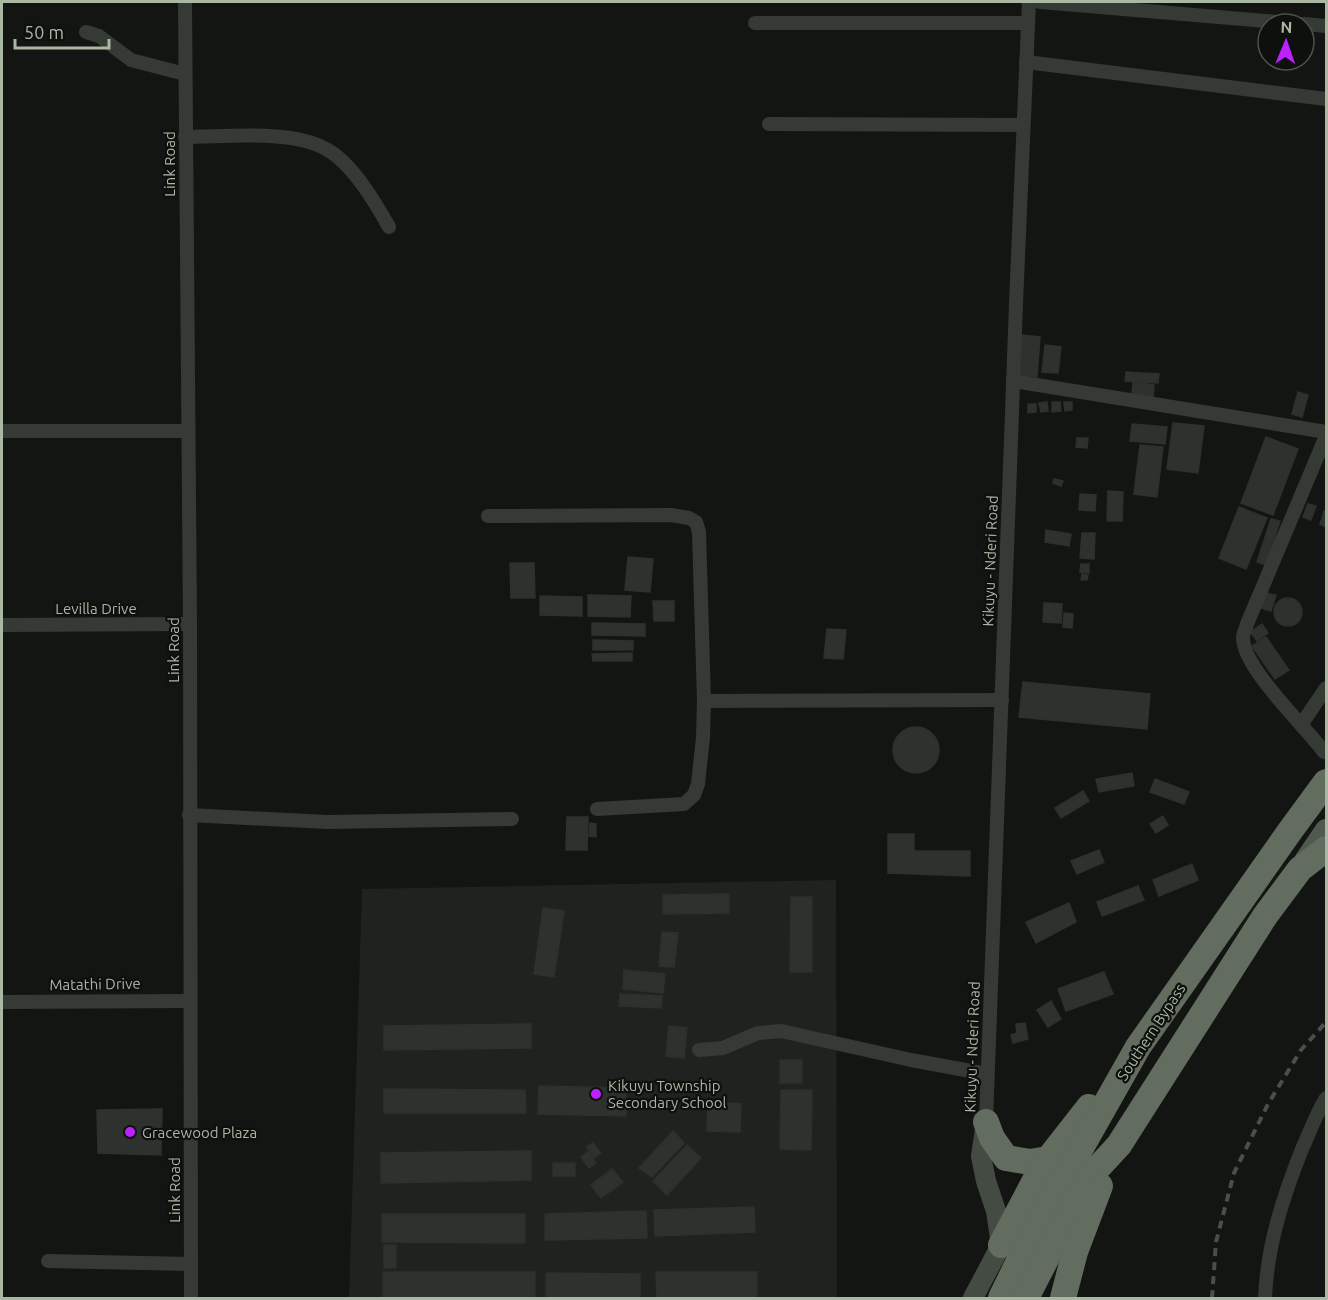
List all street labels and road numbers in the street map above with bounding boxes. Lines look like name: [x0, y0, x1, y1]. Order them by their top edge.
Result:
street label: Link Road: [161, 131, 178, 197]
street label: Kikuyu - Nderi Road: [979, 495, 1001, 627]
street label: Levilla Drive: [55, 600, 137, 617]
street label: Link Road: [165, 617, 182, 683]
street label: Matathi Drive: [49, 975, 141, 993]
street label: Southern Bypass: [1113, 980, 1189, 1084]
street label: Kikuyu - Nderi Road: [961, 981, 983, 1113]
street label: Link Road: [166, 1157, 183, 1223]

